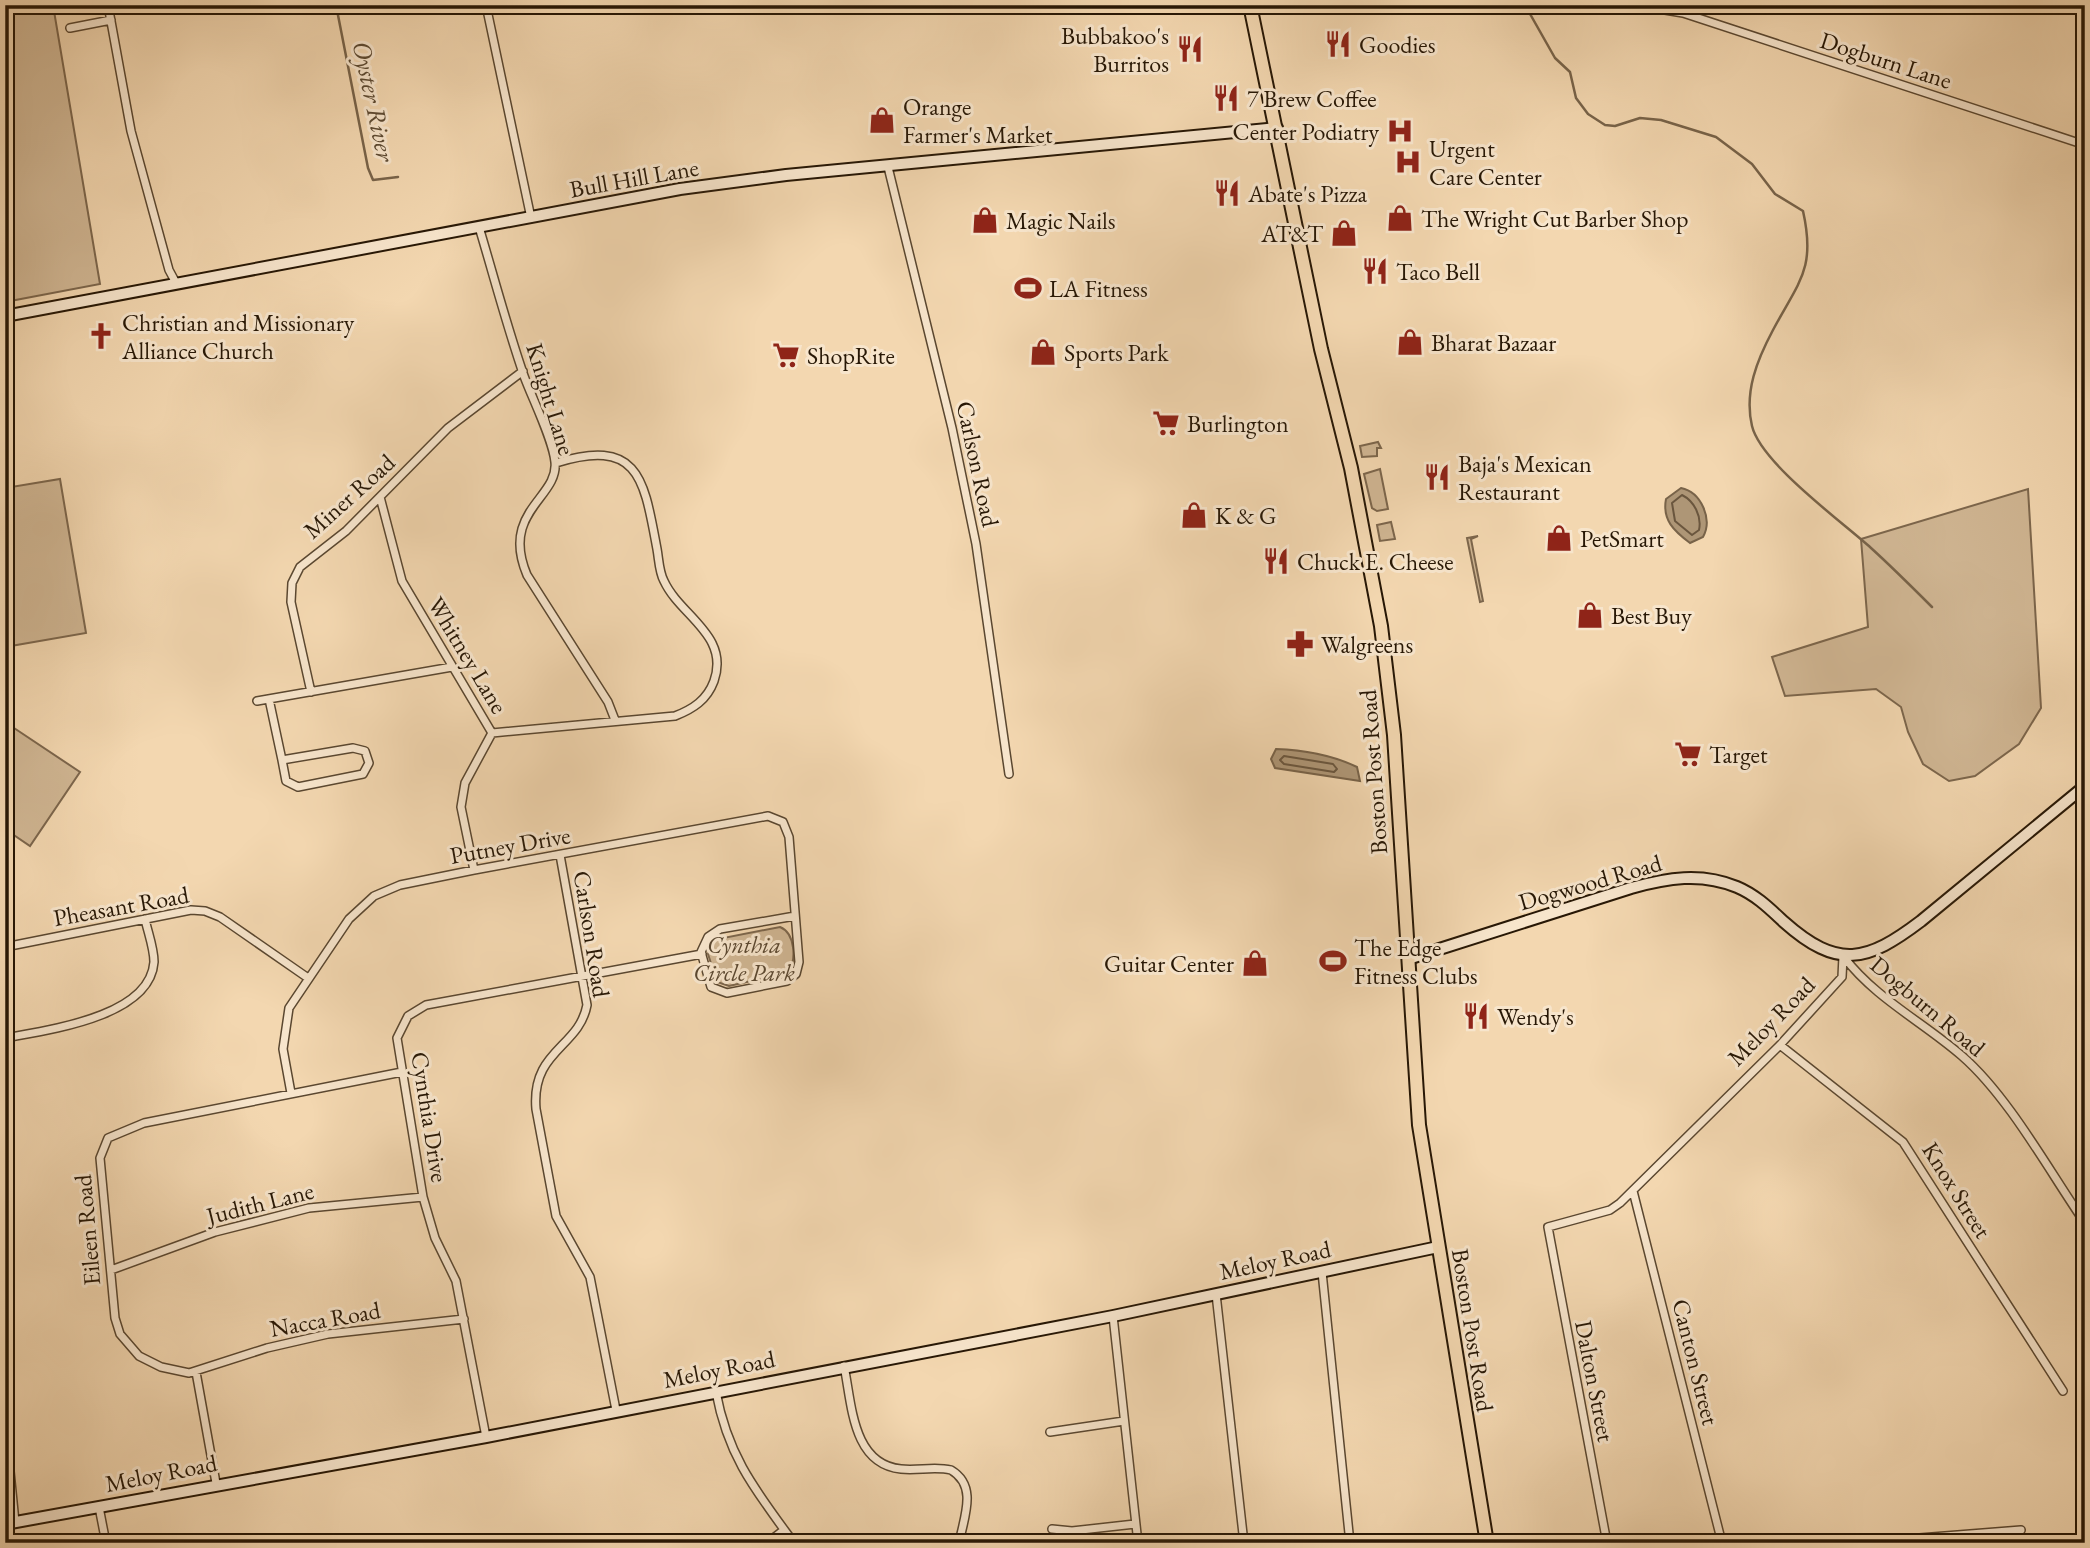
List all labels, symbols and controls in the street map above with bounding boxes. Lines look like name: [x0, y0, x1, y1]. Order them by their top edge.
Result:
place label: Bubbakoo's Burritos: [1061, 20, 1169, 79]
street label: Dogburn Lane: [1816, 24, 1956, 96]
restaurant icon: Goodies: [1323, 29, 1353, 59]
place label: Goodies: [1359, 29, 1435, 60]
restaurant icon: Bubbakoo's Burritos: [1175, 34, 1205, 64]
water label: Oyster River: [345, 38, 404, 165]
restaurant icon: 7 Brew Coffee: [1211, 83, 1241, 113]
place label: 7 Brew Coffee: [1247, 83, 1377, 114]
place label: Orange Farmer's Market: [903, 91, 1053, 150]
shop icon: Orange Farmer's Market: [867, 105, 897, 135]
place label: Center Podiatry: [1233, 116, 1379, 147]
hospital icon: Center Podiatry: [1385, 116, 1415, 146]
place label: Urgent Care Center: [1429, 133, 1542, 192]
hospital icon: Urgent Care Center: [1393, 147, 1423, 177]
street label: Bull Hill Lane: [567, 151, 701, 205]
restaurant icon: Abate's Pizza: [1212, 178, 1242, 208]
place label: Abate's Pizza: [1247, 178, 1368, 209]
shop icon: The Wright Cut Barber Shop: [1385, 203, 1415, 233]
place label: The Wright Cut Barber Shop: [1421, 203, 1689, 234]
shop icon: Magic Nails: [970, 205, 1000, 235]
place label: Magic Nails: [1006, 205, 1116, 236]
place label: AT&T: [1260, 218, 1324, 249]
shop icon: AT&T: [1329, 218, 1359, 248]
restaurant icon: Taco Bell: [1360, 256, 1390, 286]
place label: Taco Bell: [1396, 256, 1480, 287]
sports icon: LA Fitness: [1013, 273, 1043, 303]
place label: LA Fitness: [1049, 273, 1148, 304]
place label: Christian and Missionary Alliance Church: [121, 307, 355, 366]
church icon: Christian and Missionary Alliance Church: [86, 321, 116, 351]
shop icon: Bharat Bazaar: [1395, 327, 1425, 357]
place label: Bharat Bazaar: [1431, 327, 1556, 358]
shop icon: Sports Park: [1028, 337, 1058, 367]
place label: Sports Park: [1064, 337, 1169, 368]
street label: Knight Lane: [519, 339, 583, 459]
supermarket icon: ShopRite: [771, 340, 801, 370]
place label: ShopRite: [807, 340, 895, 371]
street label: Carlson Road: [950, 398, 1007, 531]
supermarket icon: Burlington: [1151, 408, 1181, 438]
place label: Burlington: [1187, 408, 1289, 439]
street label: Miner Road: [297, 446, 402, 545]
place label: Baja's Mexican Restaurant: [1458, 448, 1592, 507]
restaurant icon: Baja's Mexican Restaurant: [1422, 462, 1452, 492]
shop icon: K & G: [1179, 500, 1209, 530]
place label: K & G: [1215, 500, 1277, 531]
shop icon: PetSmart: [1544, 523, 1574, 553]
place label: PetSmart: [1580, 523, 1664, 554]
restaurant icon: Chuck E. Cheese: [1261, 546, 1291, 576]
place label: Chuck E. Cheese: [1297, 546, 1454, 577]
street label: Whitney Lane: [421, 591, 515, 719]
shop icon: Best Buy: [1575, 600, 1605, 630]
place label: Best Buy: [1611, 600, 1692, 631]
pharmacy icon: Walgreens: [1285, 629, 1315, 659]
place label: Walgreens: [1321, 629, 1413, 660]
street label: Boston Post Road: [1352, 688, 1394, 855]
supermarket icon: Target: [1673, 739, 1703, 769]
place label: Target: [1709, 739, 1768, 770]
street label: Putney Drive: [447, 819, 573, 871]
street label: Dogwood Road: [1515, 847, 1666, 917]
street label: Carlson Road: [567, 868, 617, 1000]
street label: Pheasant Road: [51, 879, 192, 933]
park label: Cynthia Circle Park: [693, 929, 795, 988]
place label: The Edge Fitness Clubs: [1354, 932, 1478, 991]
sports icon: The Edge Fitness Clubs: [1318, 946, 1348, 976]
place label: Guitar Center: [1104, 948, 1234, 979]
shop icon: Guitar Center: [1240, 948, 1270, 978]
street label: Dogburn Road: [1864, 949, 1993, 1064]
street label: Meloy Road: [1721, 969, 1822, 1072]
restaurant icon: Wendy's: [1461, 1001, 1491, 1031]
place label: Wendy's: [1497, 1001, 1574, 1032]
street label: Cynthia Drive: [404, 1050, 456, 1184]
street label: Knox Street: [1915, 1136, 1999, 1244]
street label: Eileen Road: [67, 1172, 107, 1287]
street label: Judith Lane: [201, 1175, 317, 1232]
street label: Meloy Road: [1216, 1233, 1334, 1287]
street label: Boston Post Road: [1445, 1246, 1501, 1415]
street label: Nacca Road: [267, 1294, 384, 1344]
street label: Canton Street: [1665, 1296, 1727, 1429]
street label: Dalton Street: [1568, 1318, 1622, 1445]
street label: Meloy Road: [661, 1343, 778, 1395]
street label: Meloy Road: [103, 1447, 220, 1499]

